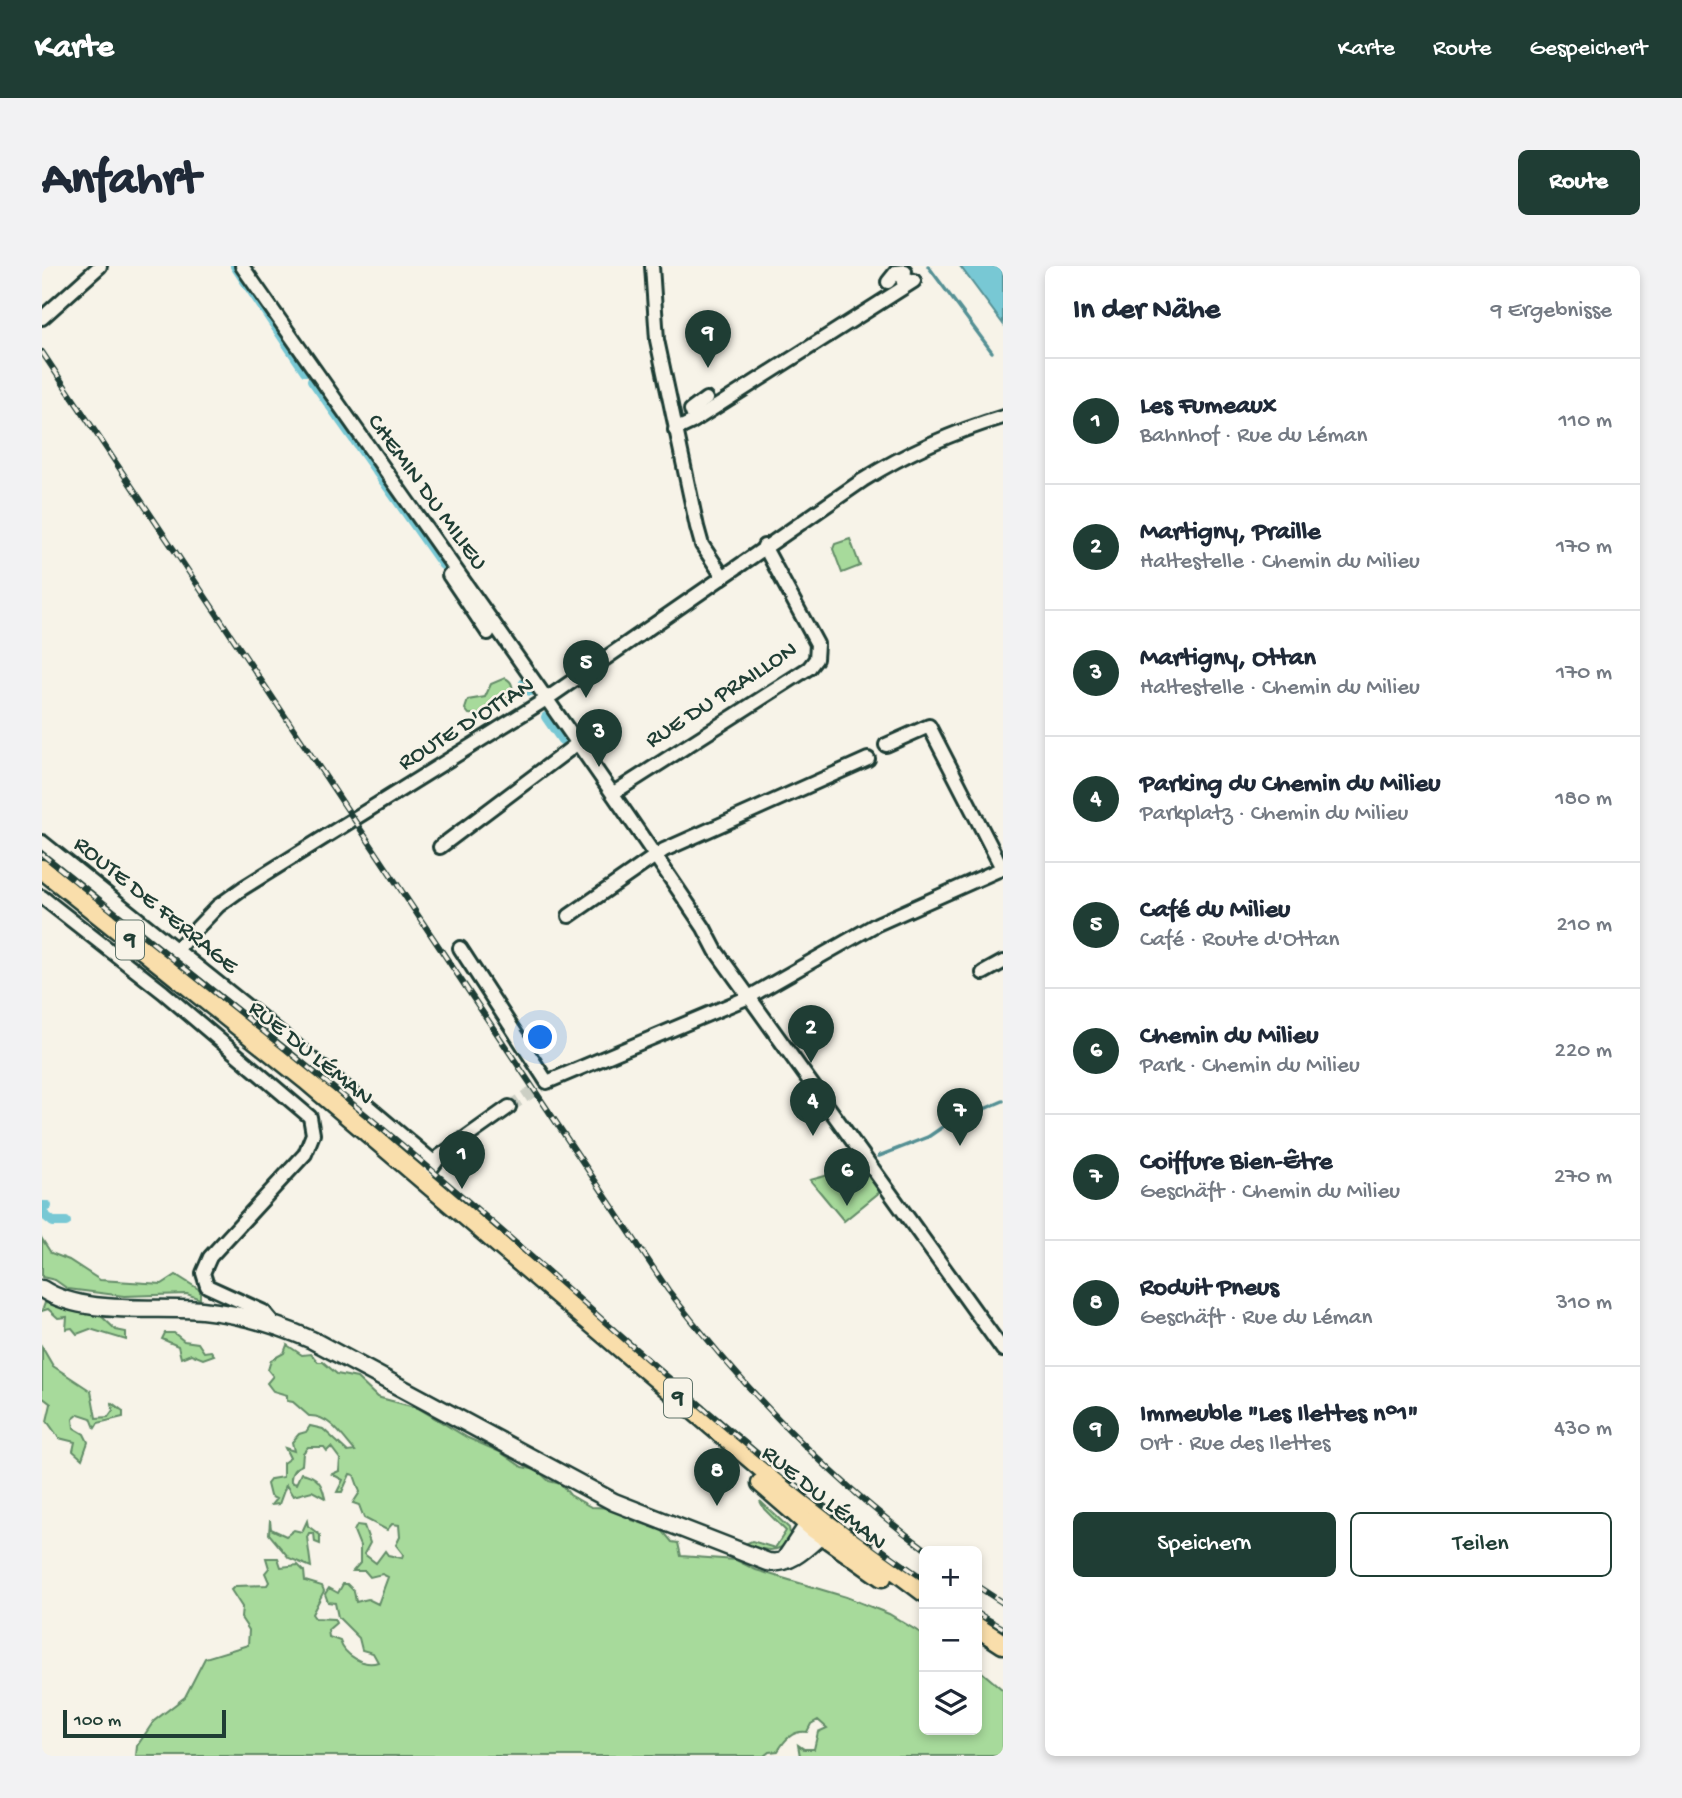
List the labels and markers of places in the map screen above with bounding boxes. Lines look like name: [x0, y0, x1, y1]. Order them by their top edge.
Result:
pin: 9: [685, 310, 731, 368]
pin: 5: [563, 640, 609, 698]
pin: 3: [576, 709, 622, 767]
pin: 2: [788, 1005, 834, 1063]
pin: 4: [790, 1078, 836, 1136]
pin: 7: [937, 1088, 983, 1146]
pin: 1: [439, 1131, 485, 1189]
pin: 6: [824, 1148, 870, 1206]
pin: 8: [694, 1448, 740, 1506]

